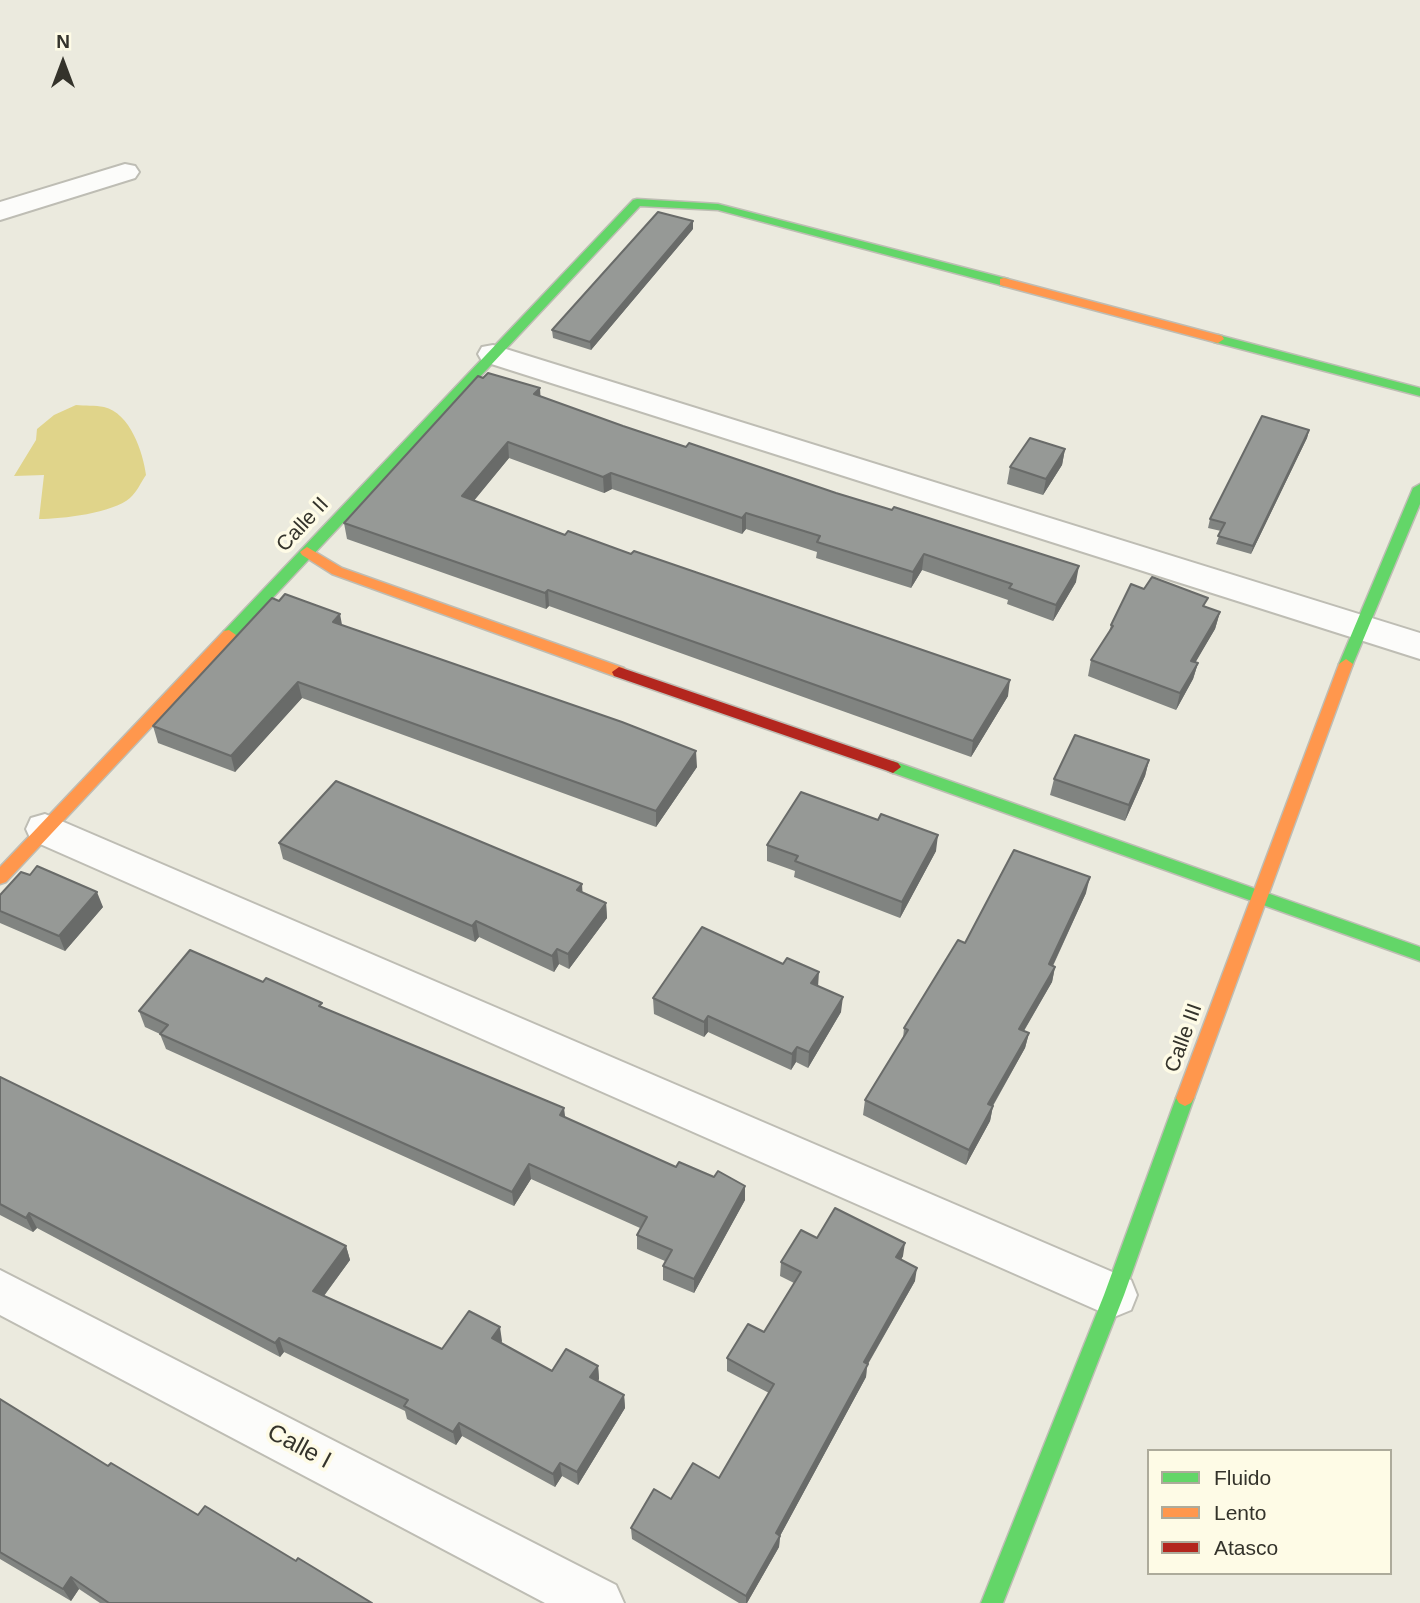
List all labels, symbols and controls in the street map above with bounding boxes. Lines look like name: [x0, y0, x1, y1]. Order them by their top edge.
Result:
north arrow: [28, 28, 98, 98]
text: N: [56, 31, 70, 52]
street label: Calle II: [271, 493, 335, 557]
street label: Calle III: [1160, 1000, 1208, 1076]
street label: Calle I: [262, 1418, 336, 1476]
legend: [1147, 1449, 1392, 1575]
text: Fluido: [1214, 1466, 1271, 1489]
text: Lento: [1214, 1501, 1267, 1524]
text: Atasco: [1214, 1536, 1278, 1559]

